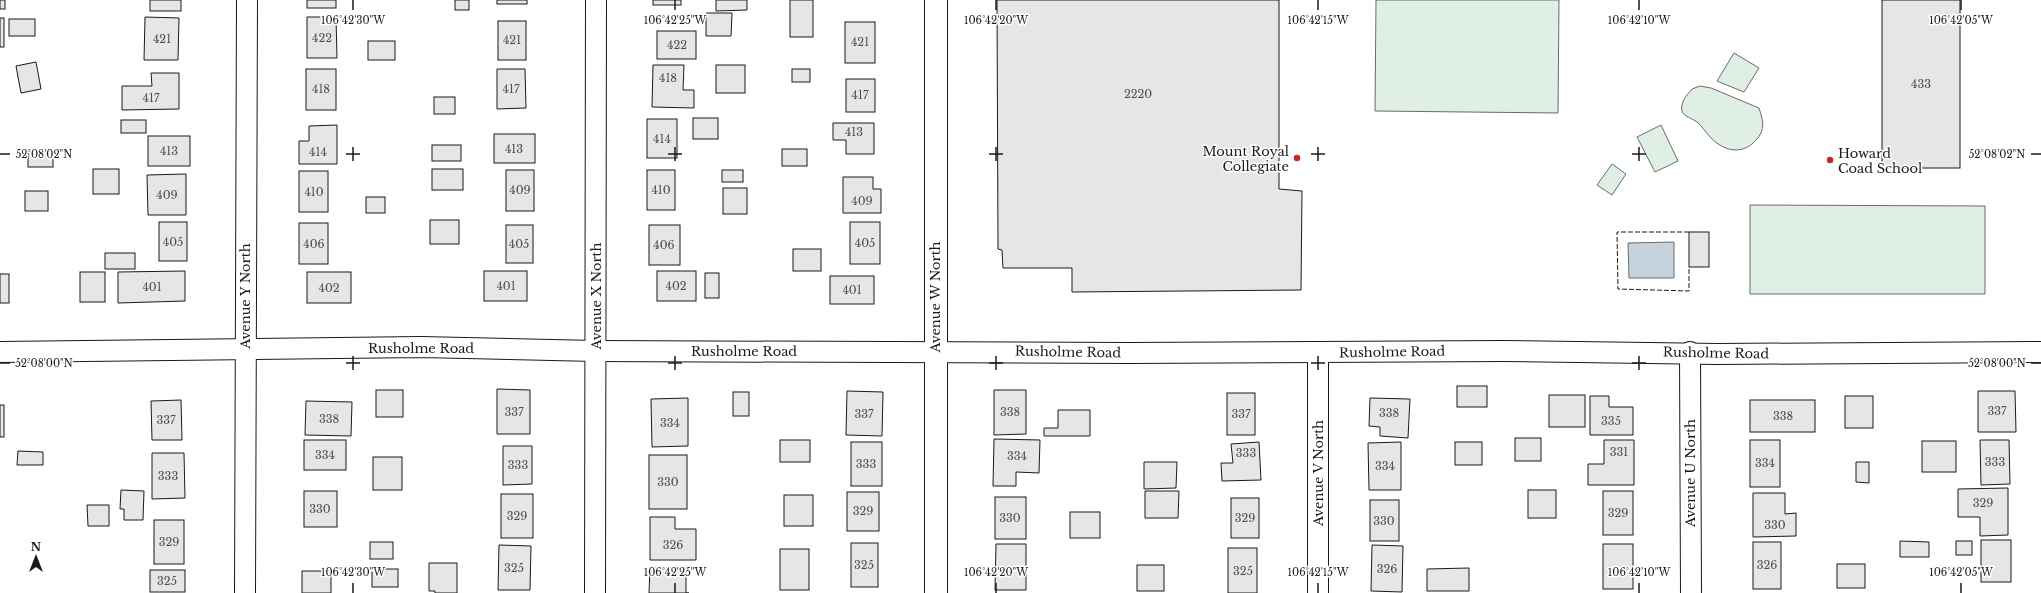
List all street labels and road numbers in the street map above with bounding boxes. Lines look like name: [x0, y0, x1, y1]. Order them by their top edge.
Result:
street label: Avenue W North: [927, 241, 944, 354]
street label: Avenue X North: [588, 242, 605, 350]
street label: Avenue Y North: [237, 243, 254, 350]
street label: Rusholme Road: [368, 340, 474, 357]
street label: Rusholme Road: [691, 343, 797, 360]
street label: Rusholme Road: [1015, 343, 1121, 361]
street label: Rusholme Road: [1339, 343, 1445, 361]
street label: Rusholme Road: [1663, 344, 1769, 362]
street label: Avenue U North: [1682, 419, 1699, 528]
street label: Avenue V North: [1310, 420, 1327, 527]

